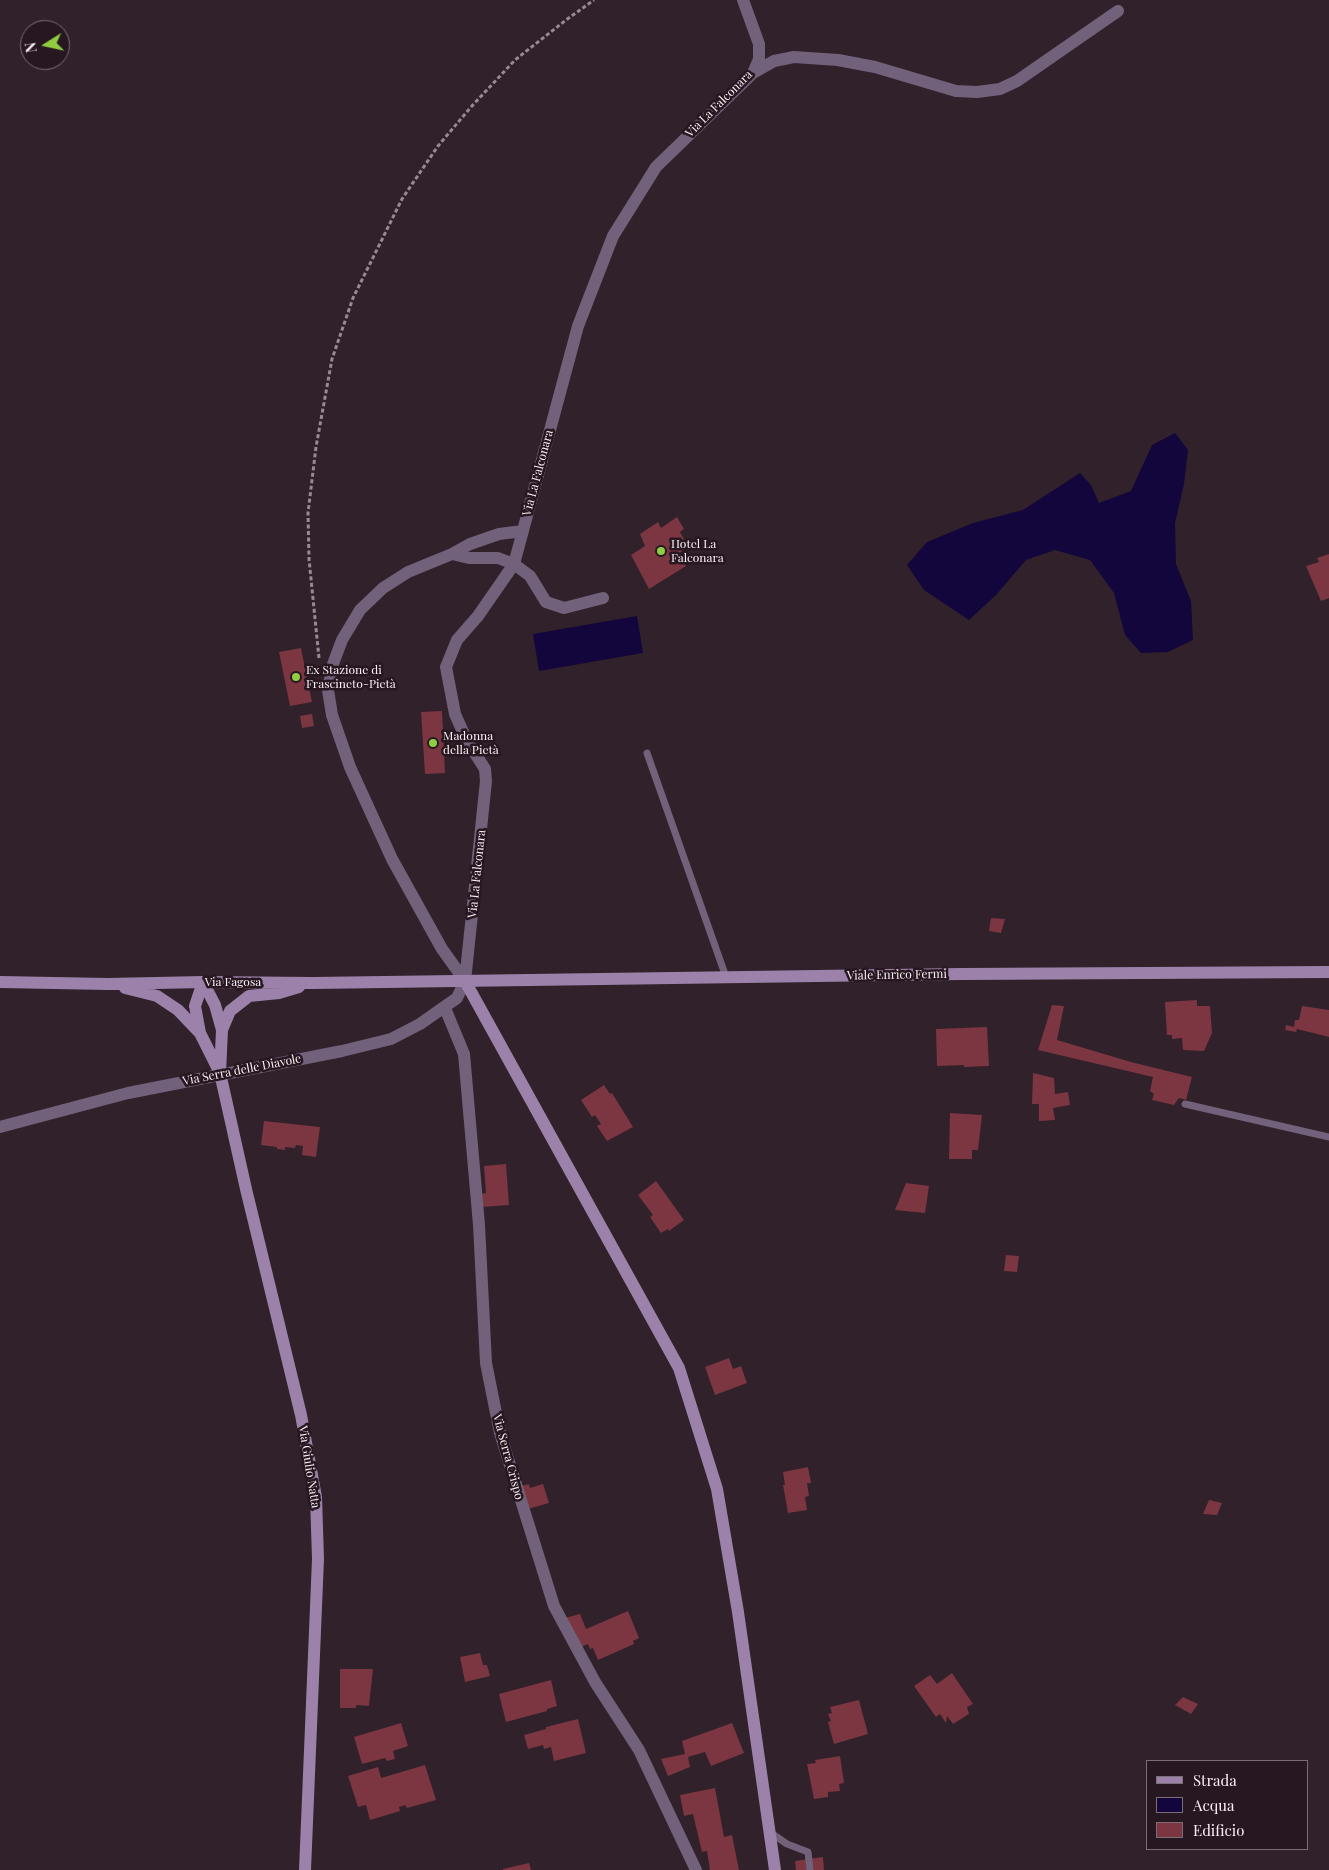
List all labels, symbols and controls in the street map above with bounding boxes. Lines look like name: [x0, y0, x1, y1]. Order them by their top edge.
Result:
north arrow: [20, 20, 70, 70]
text: N: [20, 41, 41, 54]
street label: Via La Falconara: [683, 68, 755, 140]
street label: Via La Falconara: [520, 428, 556, 518]
place label: Hotel La Falconara: [671, 537, 724, 565]
marker: Hotel La Falconara: [655, 545, 667, 557]
place label: Ex Stazione di Frascineto-Pietà: [306, 663, 396, 691]
marker: Ex Stazione di Frascineto-Pietà: [290, 671, 302, 683]
place label: Madonna della Pietà: [443, 729, 499, 757]
marker: Madonna della Pietà: [427, 737, 439, 749]
street label: Via La Falconara: [465, 829, 489, 919]
street label: Viale Enrico Fermi: [847, 967, 947, 983]
street label: Via Fagosa: [205, 975, 261, 989]
street label: Via Serra delle Diavole: [182, 1051, 302, 1089]
street label: Via Serra Crispo: [490, 1413, 526, 1501]
street label: Via Giulio Natta: [295, 1425, 323, 1509]
legend: [1146, 1760, 1309, 1850]
text: Strada: [1193, 1770, 1237, 1790]
text: Acqua: [1193, 1795, 1234, 1815]
text: Edificio: [1193, 1820, 1244, 1840]

